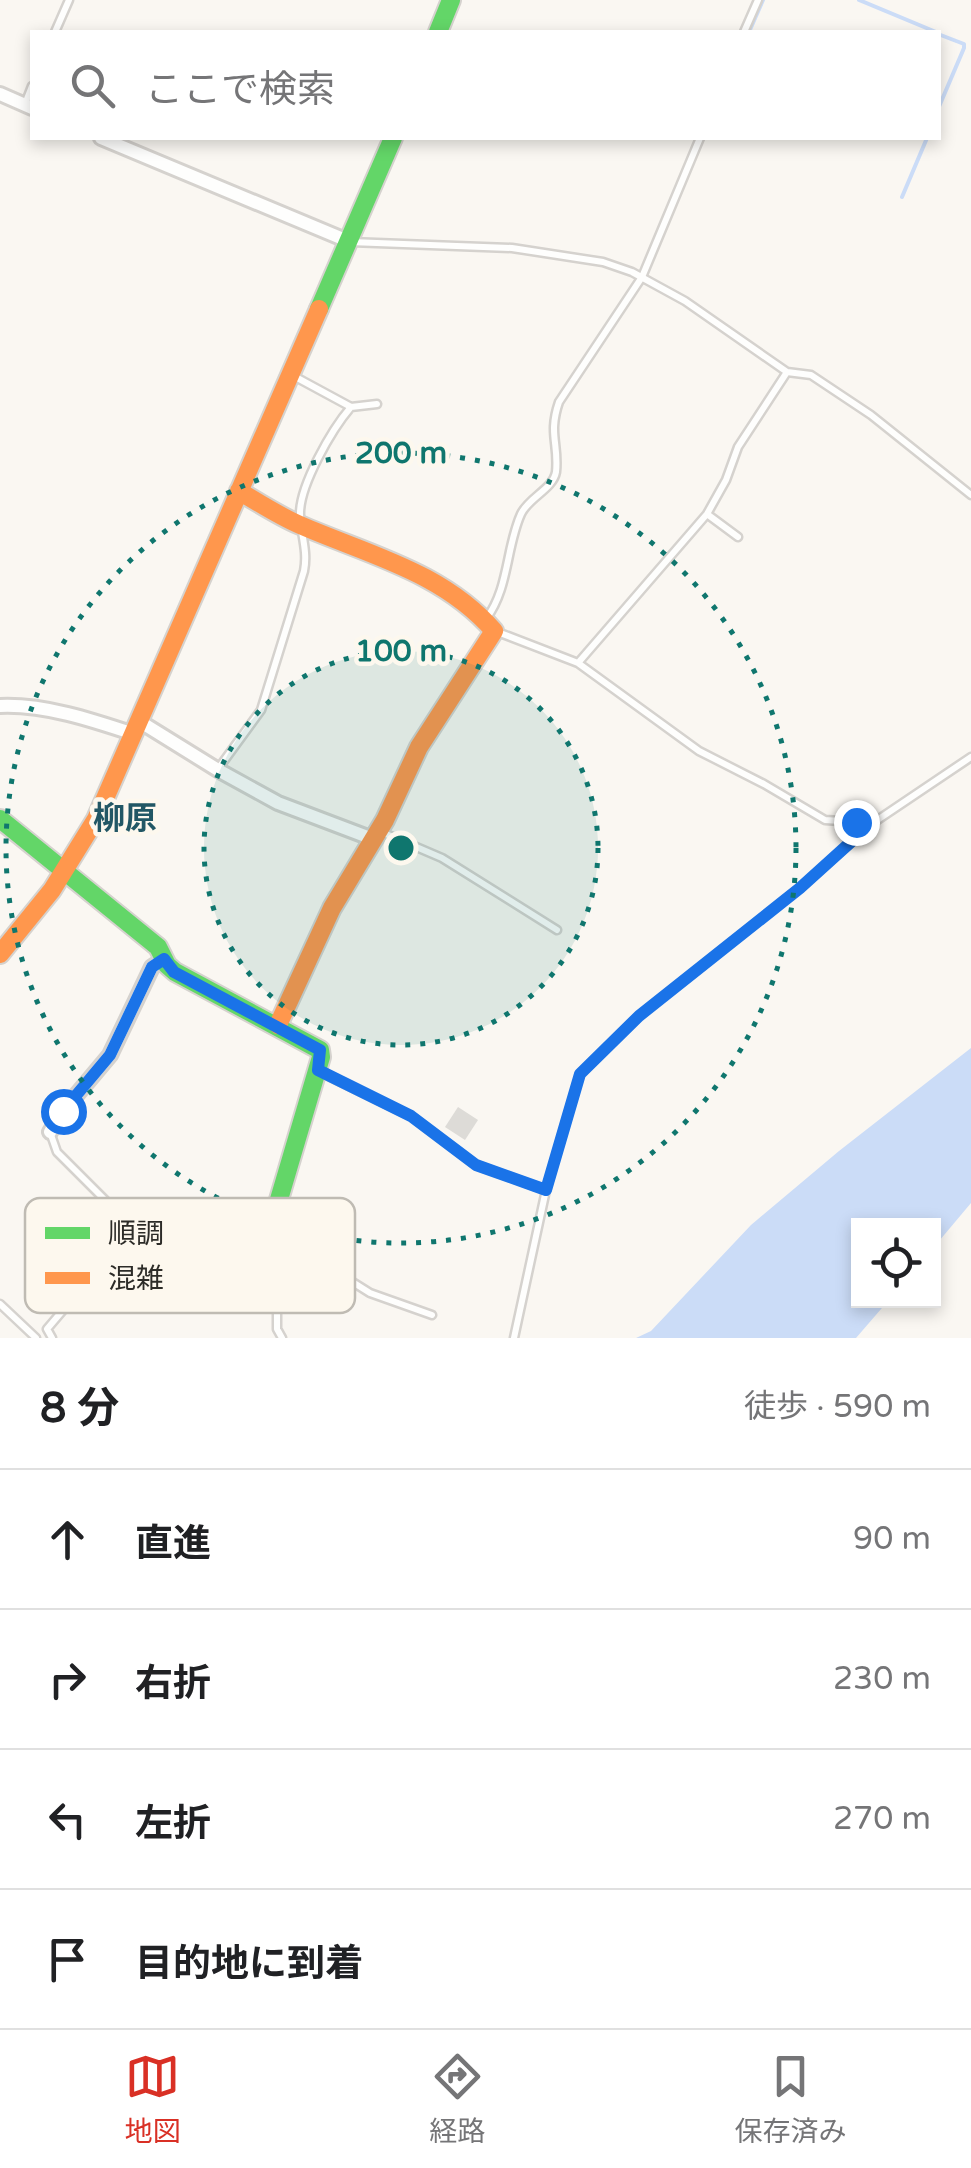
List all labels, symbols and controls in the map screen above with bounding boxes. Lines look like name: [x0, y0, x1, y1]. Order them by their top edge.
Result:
search box: [30, 30, 941, 140]
icon: search: [65, 58, 120, 113]
text: ここで検索: [145, 67, 335, 113]
text: 200 m: [355, 435, 447, 472]
text: 100 m: [355, 633, 447, 670]
district label: 柳原: [93, 800, 157, 838]
route end: [834, 800, 880, 846]
centre of rings: [383, 830, 419, 866]
route start: [41, 1089, 87, 1135]
legend: [25, 1198, 355, 1313]
text: 順調: [108, 1217, 164, 1251]
map controls: [851, 1218, 941, 1308]
button: locate: [851, 1218, 941, 1308]
text: 混雑: [108, 1262, 164, 1296]
text: 8 分: [40, 1383, 119, 1434]
text: 徒歩 · 590 m: [744, 1388, 931, 1426]
icon: ahead: [40, 1512, 95, 1567]
text: 90 m: [853, 1520, 931, 1558]
text: 直進: [135, 1521, 211, 1567]
icon: right: [40, 1652, 95, 1707]
text: 230 m: [833, 1660, 931, 1698]
text: 右折: [135, 1661, 211, 1707]
icon: left: [40, 1792, 95, 1847]
text: 270 m: [833, 1800, 931, 1838]
text: 左折: [135, 1801, 211, 1847]
icon: arrive: [40, 1932, 95, 1987]
text: 目的地に到着: [135, 1941, 363, 1987]
tab: 地図: [124, 2049, 181, 2149]
tab: 経路: [429, 2049, 486, 2149]
tab: 保存済み: [734, 2049, 847, 2149]

